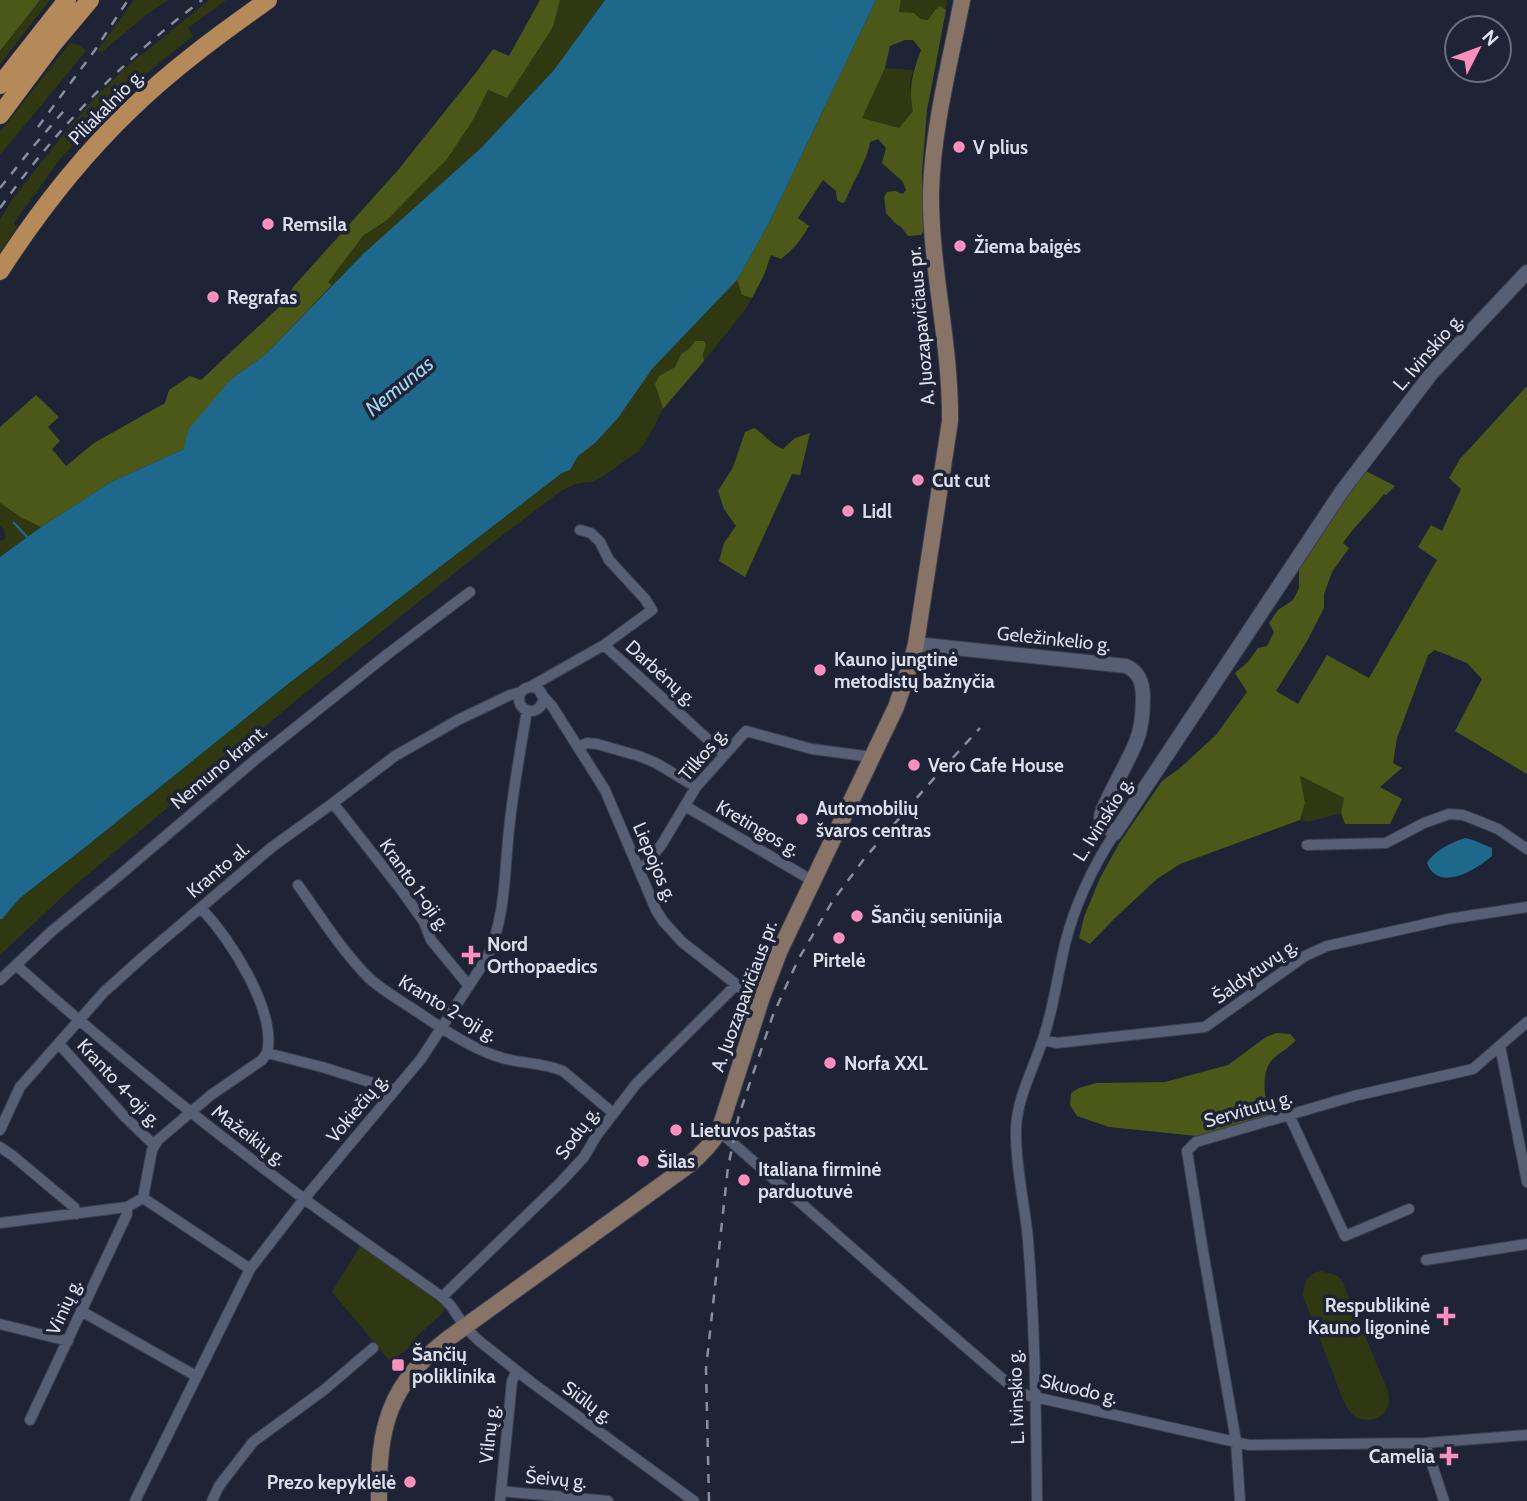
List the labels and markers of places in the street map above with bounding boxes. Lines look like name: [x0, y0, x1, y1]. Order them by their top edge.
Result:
place label: V plius: [973, 136, 1028, 159]
marker: V plius: [951, 139, 967, 155]
place label: Remsila: [282, 213, 347, 236]
marker: Remsila: [260, 216, 276, 232]
place label: Žiema baigės: [974, 234, 1081, 258]
marker: Žiema baigės: [952, 238, 968, 254]
place label: Regrafas: [227, 286, 297, 309]
marker: Regrafas: [205, 289, 221, 305]
place label: Cut cut: [932, 469, 991, 492]
marker: Cut cut: [910, 472, 926, 488]
place label: Lidl: [862, 500, 892, 523]
marker: Lidl: [840, 503, 856, 519]
place label: Kauno jungtinė metodistų bažnyčia: [834, 648, 995, 693]
marker: Kauno jungtinė metodistų bažnyčia: [812, 662, 828, 678]
place label: Vero Cafe House: [928, 754, 1064, 777]
marker: Vero Cafe House: [906, 757, 922, 773]
place label: Automobilių švaros centras: [816, 797, 931, 842]
marker: Automobilių švaros centras: [794, 811, 810, 827]
place label: Šančių seniūnija: [871, 904, 1003, 928]
marker: Šančių seniūnija: [849, 908, 865, 924]
marker: Pirtelė: [831, 930, 847, 946]
place label: Nord Orthopaedics: [487, 933, 598, 978]
marker: Nord Orthopaedics: [461, 945, 481, 965]
place label: Pirtelė: [812, 949, 866, 972]
place label: Norfa XXL: [844, 1052, 928, 1075]
marker: Norfa XXL: [822, 1055, 838, 1071]
place label: Lietuvos paštas: [690, 1119, 816, 1142]
marker: Lietuvos paštas: [668, 1122, 684, 1138]
place label: Šilas: [657, 1149, 695, 1173]
marker: Šilas: [635, 1153, 651, 1169]
place label: Italiana firminė parduotuvė: [758, 1158, 881, 1203]
marker: Italiana firminė parduotuvė: [736, 1172, 752, 1188]
place label: Respublikinė Kauno ligoninė: [1308, 1294, 1430, 1339]
marker: Respublikinė Kauno ligoninė: [1436, 1306, 1456, 1326]
place label: Šančių poliklinika: [412, 1342, 496, 1388]
marker: Šančių poliklinika: [390, 1357, 406, 1373]
place label: Camelia: [1369, 1445, 1436, 1468]
marker: Camelia: [1441, 1448, 1457, 1464]
place label: Prezo kepyklėlė: [267, 1471, 396, 1494]
marker: Prezo kepyklėlė: [402, 1474, 418, 1490]

